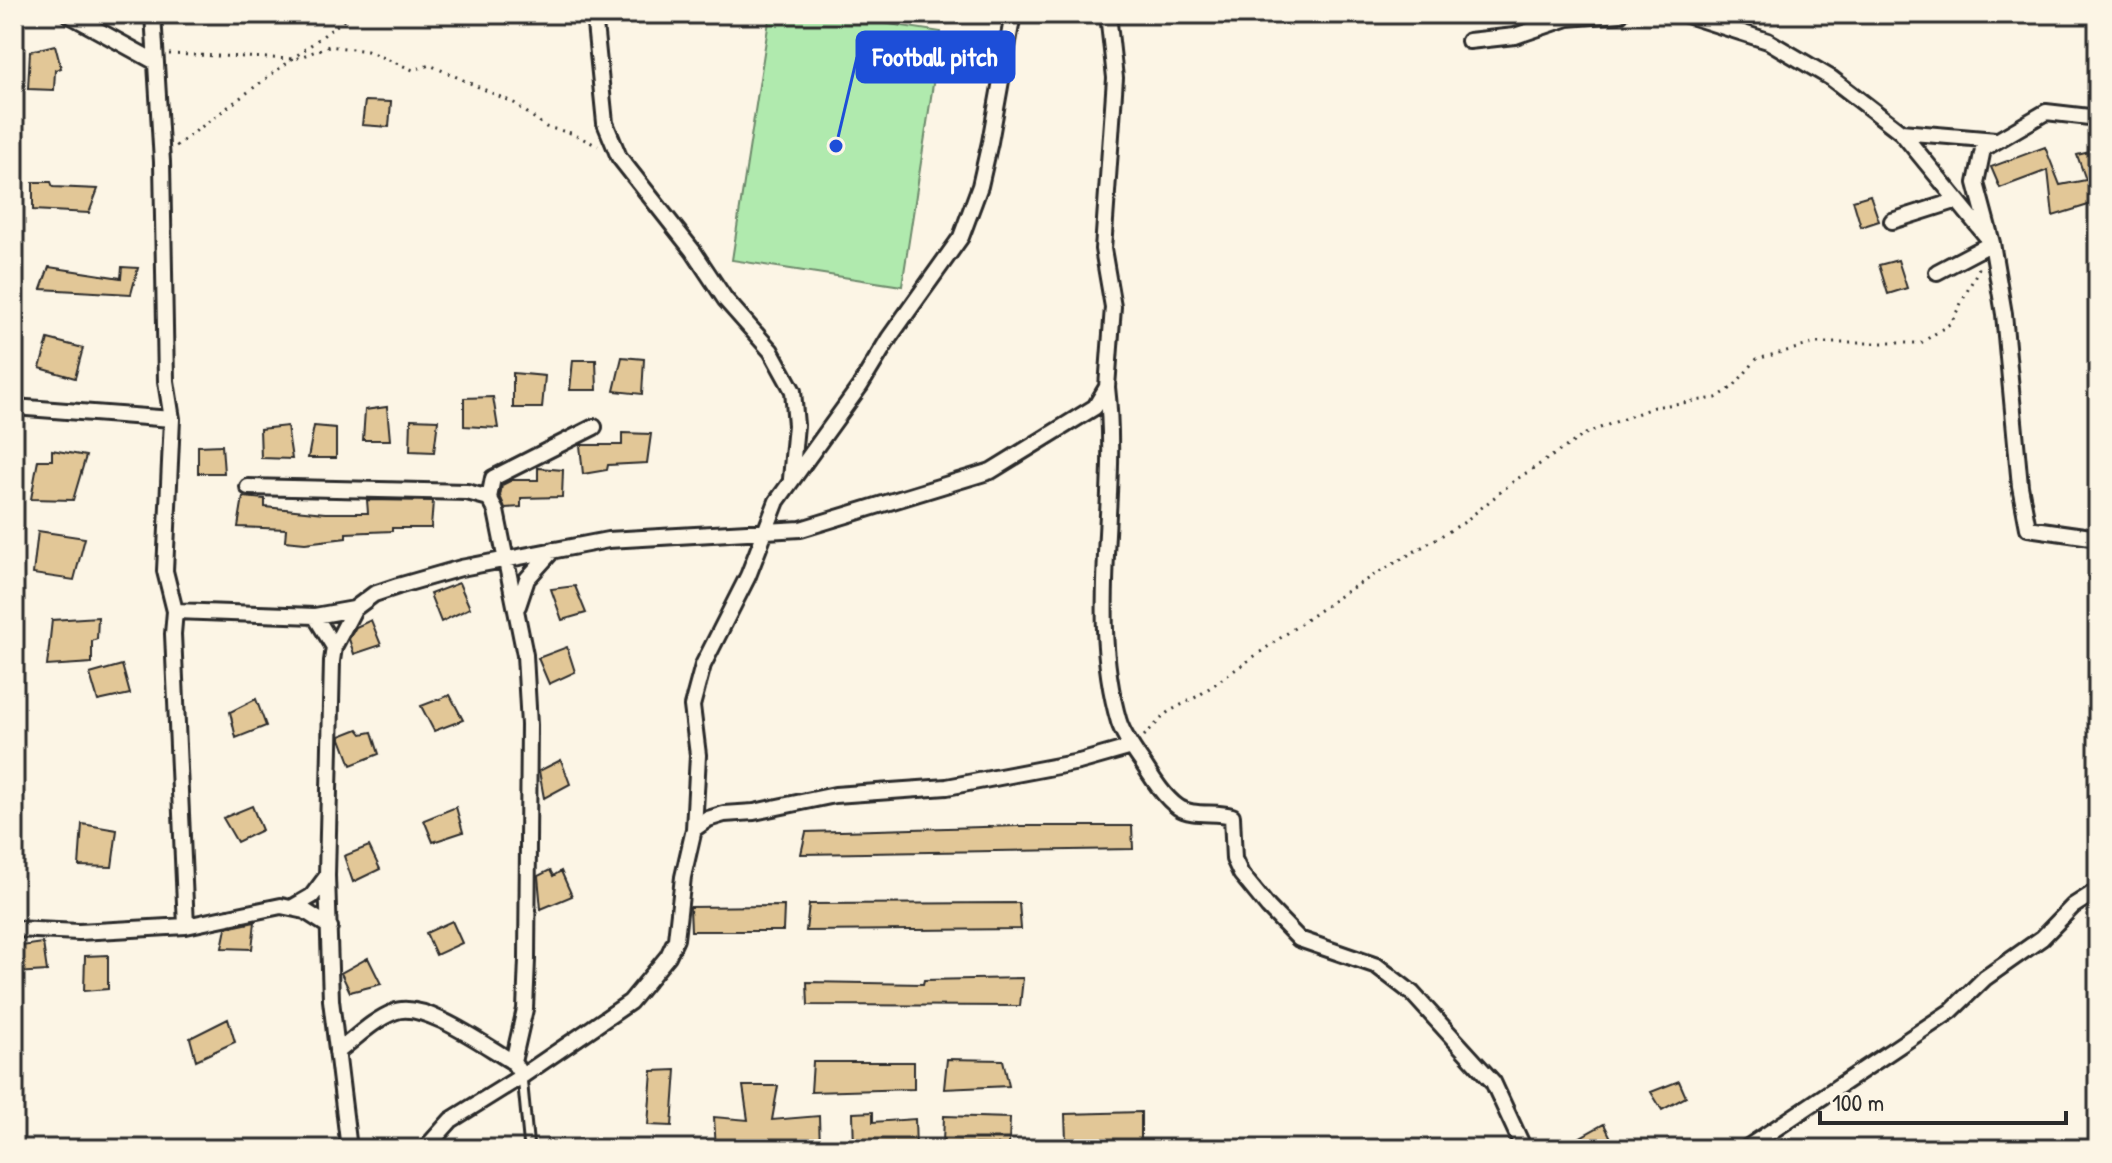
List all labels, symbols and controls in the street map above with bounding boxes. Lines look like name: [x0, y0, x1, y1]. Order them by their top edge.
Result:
callout: Football pitch: [857, 32, 1014, 82]
text: Football pitch: [872, 39, 997, 75]
scale bar: [1820, 1075, 2066, 1125]
text: 100 m: [1832, 1086, 1884, 1118]

